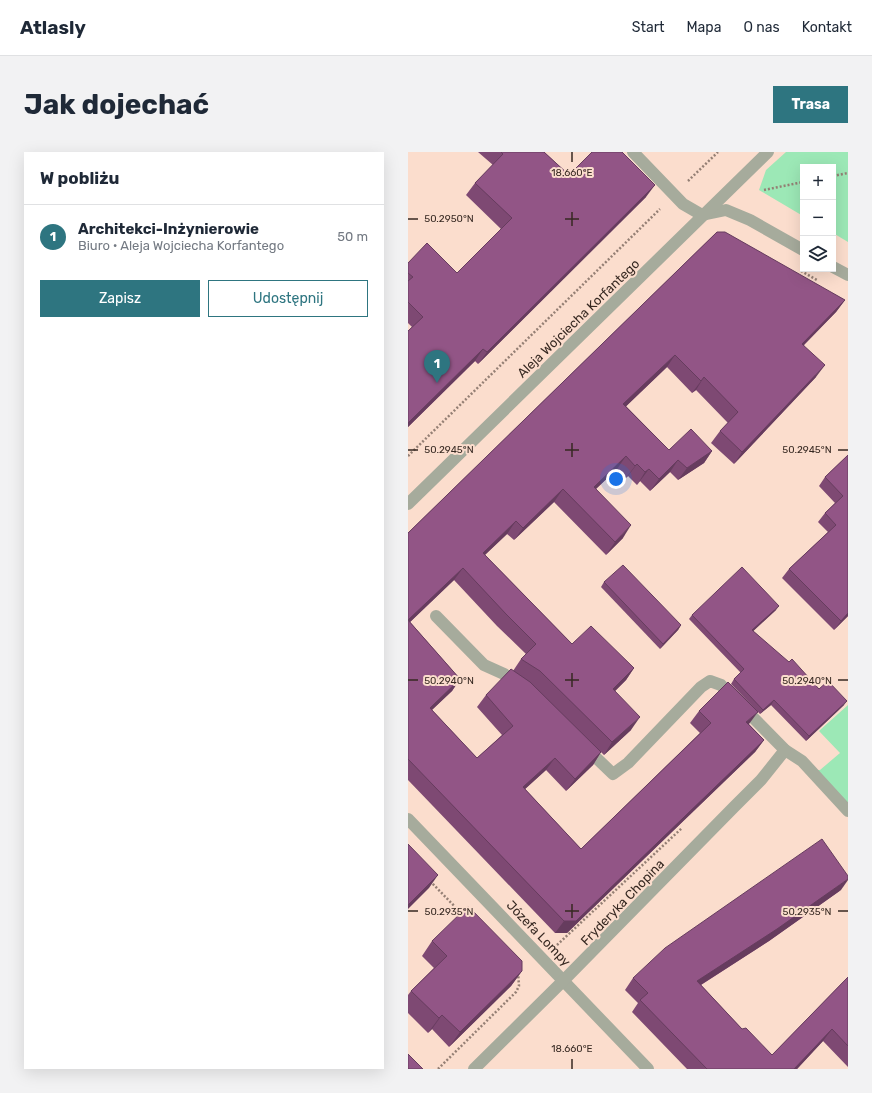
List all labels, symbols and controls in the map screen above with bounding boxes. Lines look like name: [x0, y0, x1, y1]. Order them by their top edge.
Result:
text: Atlasly: [20, 16, 86, 39]
text: Start: [632, 19, 664, 36]
text: Mapa: [686, 19, 721, 36]
text: O nas: [743, 19, 780, 36]
text: Kontakt: [802, 19, 852, 36]
button: Trasa: [773, 86, 848, 123]
text: Jak dojechać: [24, 88, 209, 121]
map controls: [800, 164, 836, 272]
button: +: [800, 164, 836, 200]
text: 18.660°E: [551, 167, 593, 179]
text: W pobliżu: [40, 168, 119, 188]
button: −: [800, 200, 836, 236]
text: 50.2950°N: [424, 213, 474, 225]
text: Architekci-Inżynierowie: [78, 220, 259, 238]
text: 1: [50, 229, 56, 244]
text: 50 m: [337, 229, 368, 244]
button: layers: [800, 236, 836, 272]
text: Biuro · Aleja Wojciecha Korfantego: [78, 238, 284, 253]
street label: Aleja Wojciecha Korfantego: [514, 256, 643, 381]
button: Zapisz: [40, 280, 200, 317]
button: Udostępnij: [208, 280, 368, 317]
pin: 1: [424, 350, 450, 383]
text: 50.2945°N: [424, 444, 474, 456]
text: 50.2945°N: [782, 444, 832, 456]
your location: [606, 469, 626, 489]
text: 50.2940°N: [424, 675, 474, 687]
text: 50.2940°N: [782, 675, 832, 687]
street label: Fryderyka Chopina: [578, 856, 667, 948]
street label: Józefa Lompy: [504, 897, 574, 969]
text: 50.2935°N: [424, 906, 474, 918]
text: 50.2935°N: [782, 906, 832, 918]
text: 18.660°E: [551, 1043, 593, 1055]

